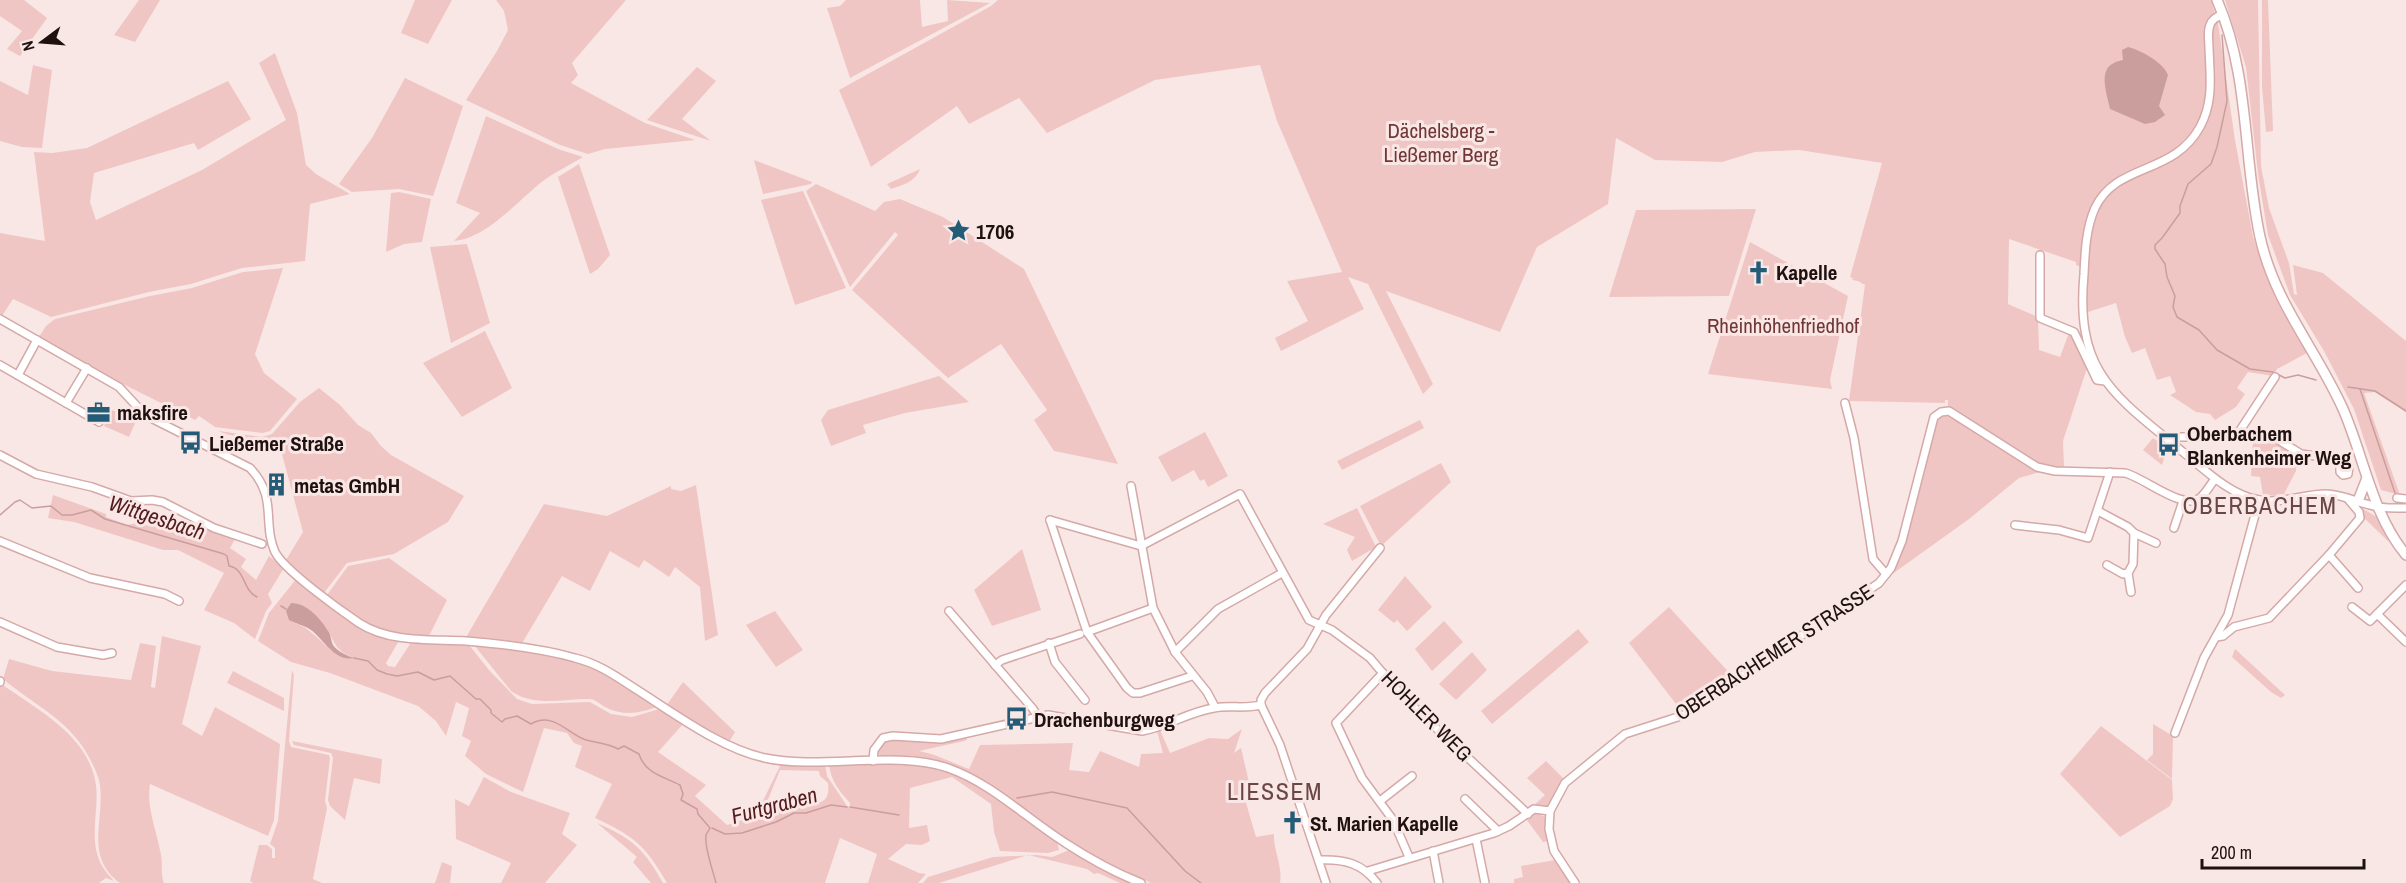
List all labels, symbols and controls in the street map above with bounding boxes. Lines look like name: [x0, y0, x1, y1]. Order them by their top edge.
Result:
north arrow: [12, 12, 72, 72]
text: N: [16, 39, 39, 54]
park label: Dächelsberg - Ließemer Berg: [1384, 116, 1499, 169]
place label: 1706: [976, 217, 1014, 246]
place icon: 1706: [945, 218, 971, 244]
place label: Kapelle: [1776, 258, 1837, 287]
church icon: Kapelle: [1745, 259, 1771, 285]
park label: Rheinhöhenfriedhof: [1707, 311, 1859, 340]
place label: maksfire: [117, 398, 188, 427]
office icon: maksfire: [86, 399, 112, 425]
place label: Oberbachem Blankenheimer Weg: [2187, 419, 2352, 472]
place label: Ließemer Straße: [209, 429, 344, 458]
bus stop icon: Ließemer Straße: [178, 430, 204, 456]
bus stop icon: Oberbachem Blankenheimer Weg: [2156, 432, 2182, 458]
place label: metas GmbH: [294, 471, 400, 500]
building icon: metas GmbH: [263, 472, 289, 498]
water label: Wittgesbach: [105, 487, 209, 547]
district label: OBERBACHEM: [2183, 489, 2337, 521]
street label: OBERBACHEMER STRASSE: [1669, 577, 1879, 727]
street label: HOHLER WEG: [1375, 664, 1479, 768]
place label: Drachenburgweg: [1034, 705, 1175, 734]
bus stop icon: Drachenburgweg: [1003, 706, 1029, 732]
district label: LIESSEM: [1227, 775, 1323, 807]
water label: Furtgraben: [727, 779, 821, 831]
place label: St. Marien Kapelle: [1310, 809, 1458, 838]
church icon: St. Marien Kapelle: [1279, 810, 1305, 836]
scale bar: [2202, 832, 2364, 870]
text: 200 m: [2211, 840, 2252, 865]

